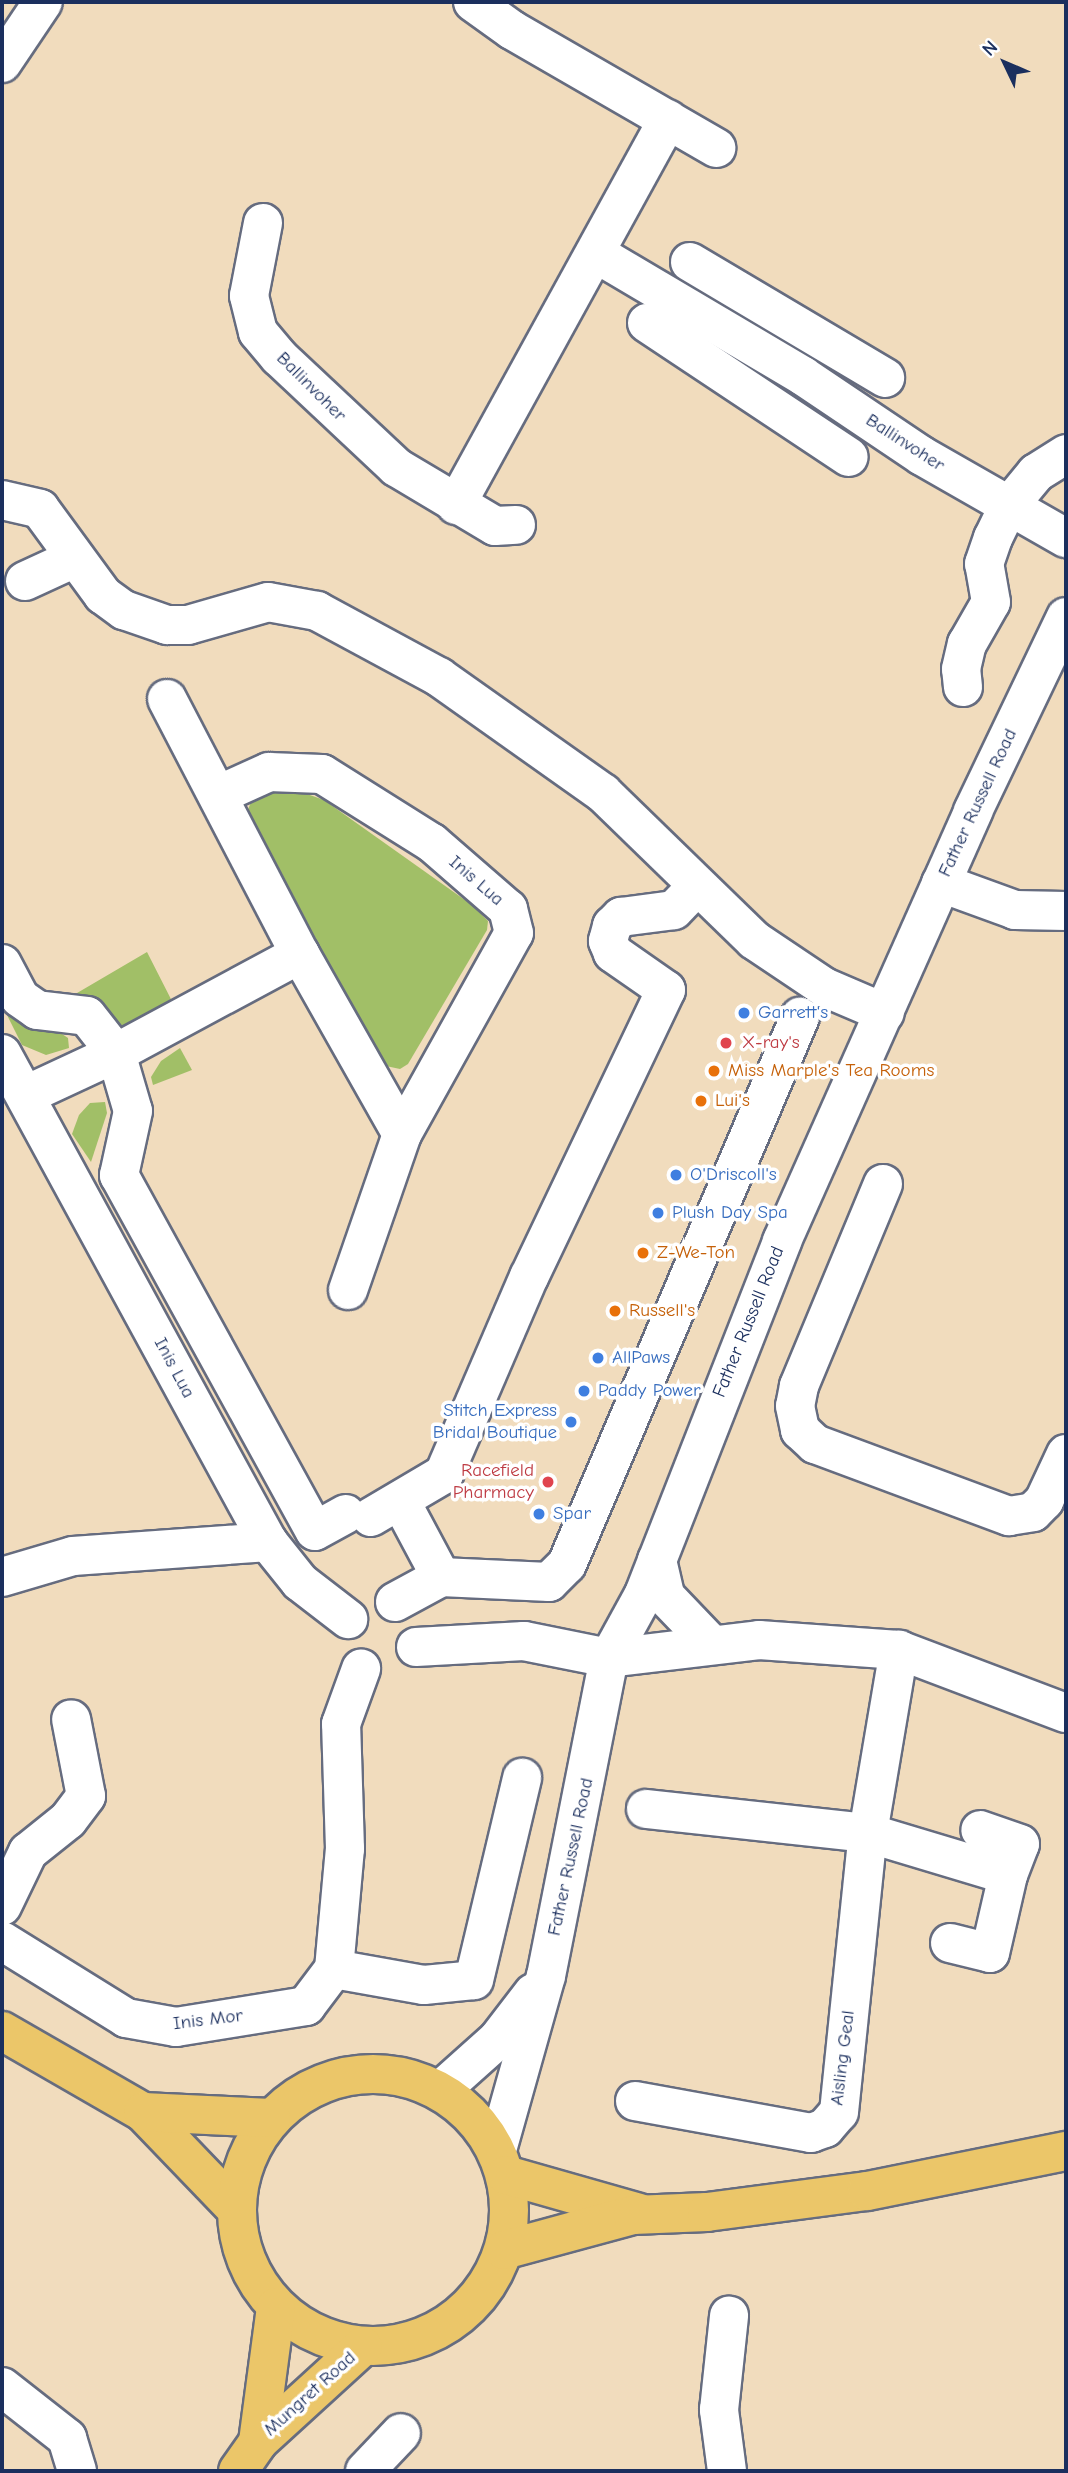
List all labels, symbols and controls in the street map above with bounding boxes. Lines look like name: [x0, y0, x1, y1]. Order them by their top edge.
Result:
north arrow: [970, 28, 1040, 98]
text: N: [978, 36, 1002, 61]
street label: Ballinvoher: [271, 347, 351, 427]
street label: Ballinvoher: [861, 409, 949, 477]
street label: Father Russell Road: [934, 725, 1022, 881]
street label: Inis Lua: [444, 851, 508, 911]
place label: Garrett's: [758, 1002, 828, 1024]
marker: Garrett's: [736, 1005, 752, 1021]
place label: X-ray's: [742, 1032, 800, 1054]
marker: X-ray's: [716, 1033, 736, 1053]
place label: Miss Marple's Tea Rooms: [728, 1060, 934, 1082]
marker: Miss Marple's Tea Rooms: [706, 1063, 722, 1079]
place label: Lui's: [715, 1090, 750, 1112]
marker: Lui's: [693, 1093, 709, 1109]
place label: O'Driscoll's: [690, 1164, 777, 1186]
marker: O'Driscoll's: [668, 1167, 684, 1183]
place label: Plush Day Spa: [672, 1202, 788, 1224]
marker: Plush Day Spa: [650, 1205, 666, 1221]
place label: Z-We-Ton: [657, 1242, 735, 1264]
street label: Father Russell Road: [708, 1243, 790, 1401]
marker: Z-We-Ton: [635, 1245, 651, 1261]
place label: Russell's: [629, 1300, 695, 1322]
marker: Russell's: [607, 1303, 623, 1319]
street label: Inis Lua: [149, 1334, 199, 1402]
place label: AllPaws: [612, 1347, 670, 1369]
marker: AllPaws: [590, 1350, 606, 1366]
place label: Paddy Power: [598, 1380, 700, 1402]
marker: Paddy Power: [576, 1383, 592, 1399]
place label: Stitch Express Bridal Boutique: [433, 1400, 557, 1444]
marker: Stitch Express Bridal Boutique: [563, 1414, 579, 1430]
place label: Racefield Pharmacy: [453, 1460, 534, 1504]
marker: Racefield Pharmacy: [540, 1474, 556, 1490]
place label: Spar: [553, 1503, 591, 1525]
marker: Spar: [531, 1506, 547, 1522]
street label: Father Russell Road: [543, 1776, 599, 1938]
street label: Inis Mor: [172, 2004, 244, 2036]
street label: Aisling Geal: [826, 2009, 860, 2107]
street label: Mungret Road: [259, 2347, 361, 2441]

